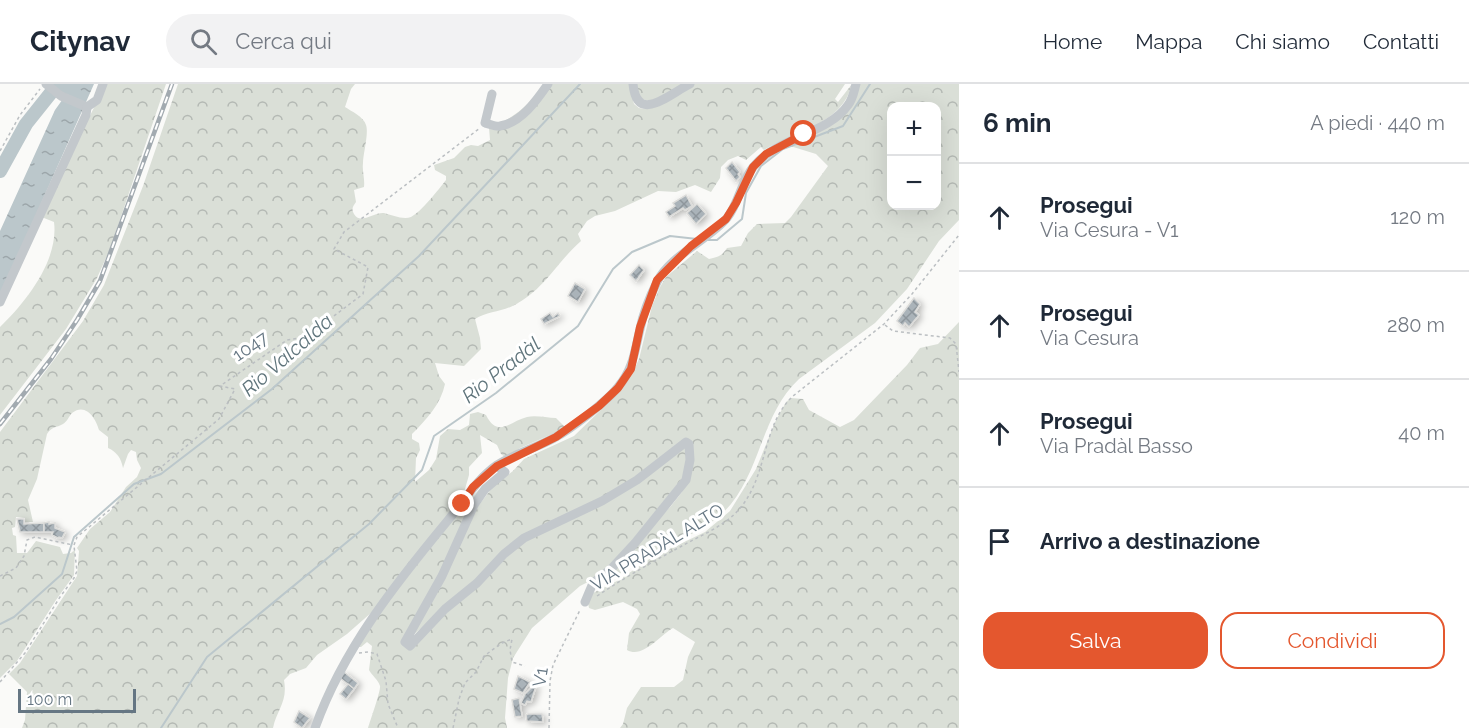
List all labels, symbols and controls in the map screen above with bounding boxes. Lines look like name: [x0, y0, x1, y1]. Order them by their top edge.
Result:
search box: [166, 14, 586, 68]
text: Citynav: [30, 25, 130, 58]
icon: search: [187, 25, 220, 58]
text: Cerca qui: [235, 28, 332, 54]
text: Home: [1043, 29, 1102, 54]
text: Mappa: [1135, 29, 1202, 54]
text: Chi siamo: [1235, 29, 1330, 54]
text: Contatti: [1363, 29, 1439, 54]
map controls: [887, 102, 941, 210]
button: +: [887, 102, 941, 156]
text: 6 min: [983, 108, 1052, 138]
text: A piedi · 440 m: [1310, 111, 1445, 135]
route start: [790, 120, 816, 146]
button: −: [887, 156, 941, 210]
text: Prosegui: [1040, 192, 1133, 218]
icon: ahead: [983, 201, 1016, 234]
text: 120 m: [1390, 205, 1445, 229]
text: Via Cesura - V1: [1040, 218, 1178, 242]
text: Prosegui: [1040, 300, 1133, 326]
water label: Rio Valcalda: [236, 309, 338, 401]
icon: ahead: [983, 309, 1016, 342]
text: 280 m: [1387, 313, 1445, 337]
street label: 1047: [228, 326, 272, 365]
text: Via Cesura: [1040, 326, 1139, 350]
water label: Rio Pradàl: [457, 332, 545, 408]
text: Prosegui: [1040, 408, 1133, 434]
icon: ahead: [983, 417, 1016, 450]
text: 40 m: [1398, 421, 1445, 445]
text: Via Pradàl Basso: [1040, 434, 1193, 458]
route end: [448, 490, 474, 516]
street label: VIA PRADÀL ALTO: [586, 498, 727, 595]
icon: arrive: [983, 525, 1016, 558]
text: Arrivo a destinazione: [1040, 528, 1260, 554]
button: Salva: [983, 612, 1208, 669]
button: Condividi: [1220, 612, 1445, 669]
street label: V1: [528, 665, 552, 688]
scale bar: [18, 686, 136, 714]
text: 100 m: [27, 690, 72, 709]

